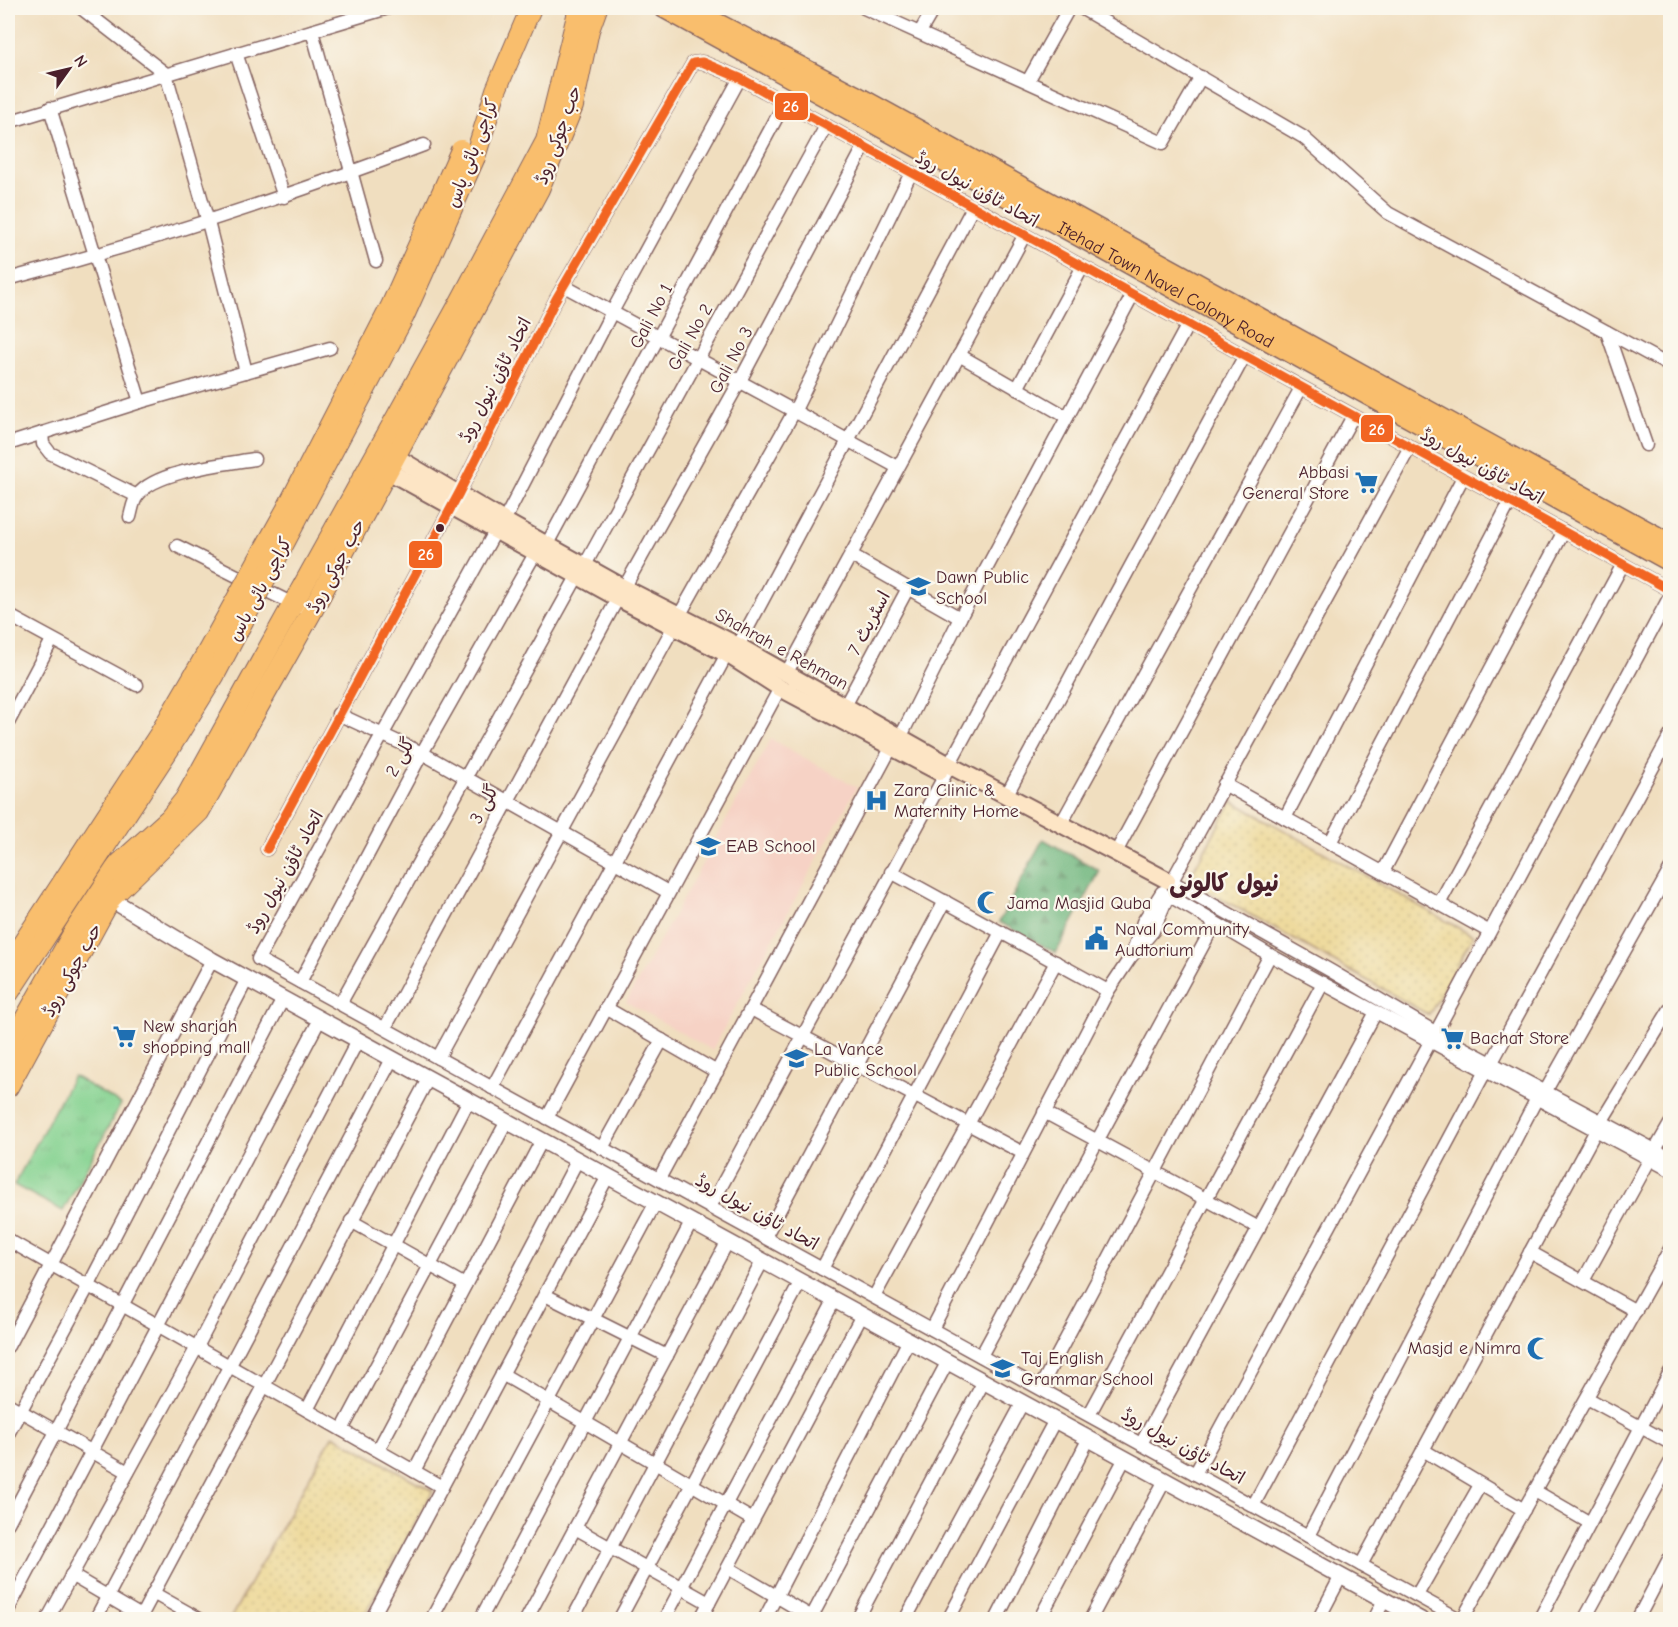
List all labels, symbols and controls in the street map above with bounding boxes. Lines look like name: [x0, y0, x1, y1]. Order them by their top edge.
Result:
north arrow: [39, 39, 99, 99]
text: N: [70, 52, 91, 71]
street label: حب چوکی روڈ: [531, 83, 587, 188]
line badge: 26: [774, 92, 809, 121]
street label: کراچی بائی پاس: [442, 96, 504, 211]
text: 26: [783, 98, 799, 116]
street label: اتحاد ٹاؤن نیول روڈ: [911, 147, 1042, 232]
street label: Itehad Town Navel Colony Road: [1054, 217, 1277, 353]
street label: Gali No 1: [626, 280, 677, 352]
street label: Gali No 2: [664, 300, 717, 374]
street label: اتحاد ٹاؤن نیول روڈ: [455, 314, 536, 446]
street label: Gali No 3: [705, 323, 758, 397]
line badge: 26: [1360, 414, 1394, 443]
text: 26: [1369, 421, 1385, 439]
street label: اتحاد ٹاؤن نیول روڈ: [1416, 424, 1547, 509]
place label: Abbasi General Store: [1242, 462, 1349, 504]
supermarket icon: Abbasi General Store: [1354, 469, 1380, 495]
street label: حب چوکی روڈ: [303, 516, 371, 617]
unlabelled marker: [434, 522, 446, 534]
street label: کراچی بائی پاس: [224, 533, 298, 645]
line badge: 26: [408, 540, 443, 569]
text: 26: [418, 546, 434, 564]
place label: Dawn Public School: [936, 567, 1029, 609]
school or university icon: Dawn Public School: [905, 574, 931, 600]
street label: اسٹریٹ 7: [844, 588, 895, 659]
street label: Shahrah e Rehman: [712, 604, 852, 695]
street label: گلی 2: [381, 734, 420, 780]
place label: Zara Clinic & Maternity Home: [894, 780, 1019, 822]
street label: گلی 3: [466, 781, 503, 827]
hospital icon: Zara Clinic & Maternity Home: [863, 787, 889, 813]
street label: اتحاد ٹاؤن نیول روڈ: [243, 807, 328, 938]
school or university icon: EAB School: [695, 833, 721, 859]
place label: EAB School: [726, 836, 816, 857]
district label: نیول کالونی: [1169, 869, 1279, 899]
mosque icon: Jama Masjid Quba: [976, 890, 1002, 916]
place label: Jama Masjid Quba: [1007, 893, 1151, 914]
place label: Naval Community Audtorium: [1115, 919, 1250, 961]
street label: حب چوکی روڈ: [38, 920, 108, 1021]
public building icon: Naval Community Audtorium: [1084, 926, 1110, 952]
place label: New sharjah shopping mall: [143, 1016, 250, 1058]
supermarket icon: New sharjah shopping mall: [112, 1023, 138, 1049]
supermarket icon: Bachat Store: [1439, 1025, 1465, 1051]
place label: Bachat Store: [1470, 1028, 1569, 1049]
place label: La Vance Public School: [814, 1039, 917, 1081]
school or university icon: La Vance Public School: [783, 1046, 809, 1072]
street label: اتحاد ٹاؤن نیول روڈ: [691, 1170, 822, 1255]
mosque icon: Masjd e Nimra: [1526, 1335, 1552, 1361]
place label: Masjd e Nimra: [1407, 1338, 1521, 1359]
place label: Taj English Grammar School: [1021, 1348, 1153, 1390]
school or university icon: Taj English Grammar School: [990, 1355, 1016, 1381]
street label: اتحاد ٹاؤن نیول روڈ: [1117, 1404, 1248, 1489]

